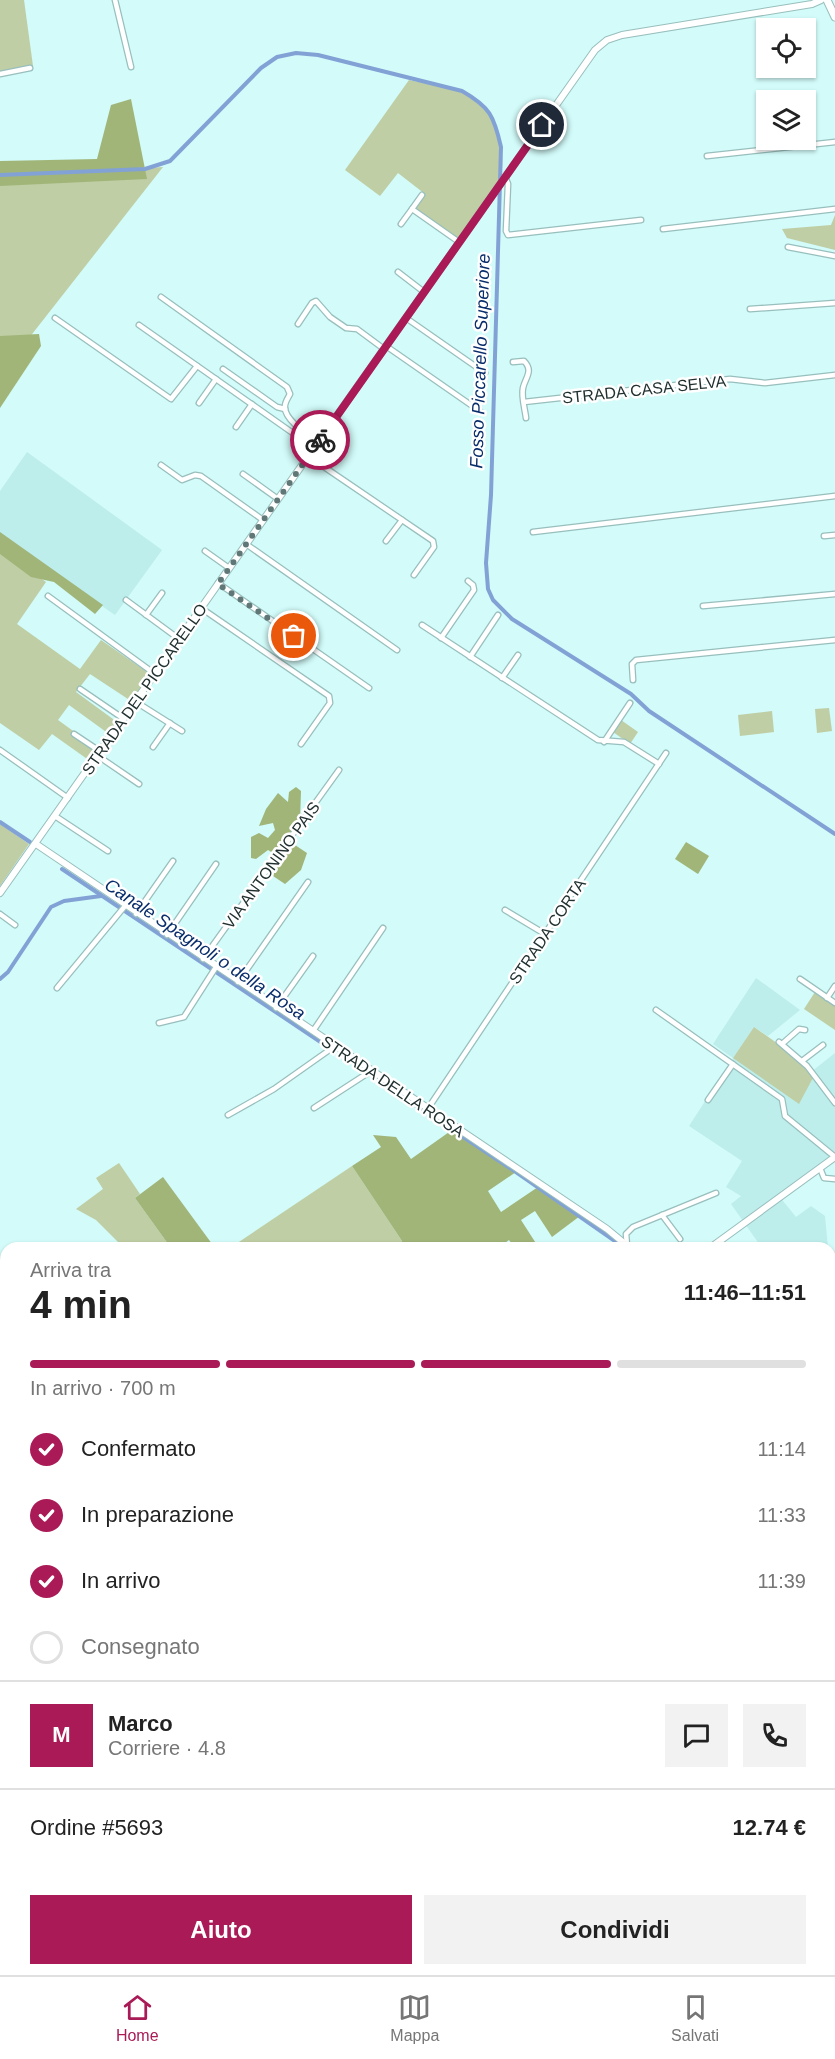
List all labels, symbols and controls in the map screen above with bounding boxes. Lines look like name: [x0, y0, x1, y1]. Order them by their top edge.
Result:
map controls: [756, 18, 816, 150]
button: locate: [756, 18, 816, 78]
button: layers: [756, 90, 816, 150]
pin: [516, 99, 567, 150]
icon: home: [525, 108, 558, 141]
water label: Fosso Piccarello Superiore: [466, 253, 494, 469]
street label: STRADA CASA SELVA: [561, 372, 727, 407]
courier: [290, 410, 350, 470]
icon: bike: [304, 424, 337, 457]
street label: STRADA DEL PICCARELLO: [79, 601, 210, 778]
pin: [268, 610, 319, 661]
icon: bag: [277, 619, 310, 652]
street label: VIA ANTONINO PAIS: [220, 799, 323, 932]
water label: Canale Spagnoli o della Rosa: [101, 874, 309, 1024]
street label: STRADA CORTA: [506, 875, 589, 987]
street label: STRADA DELLA ROSA: [318, 1032, 467, 1141]
text: Arriva tra: [30, 1259, 111, 1281]
text: 11:46–11:51: [684, 1280, 806, 1305]
text: 4 min: [30, 1283, 132, 1326]
text: In arrivo · 700 m: [30, 1377, 176, 1399]
icon: check: [30, 1433, 63, 1466]
text: Confermato: [81, 1436, 196, 1461]
text: 11:14: [757, 1438, 806, 1460]
icon: check: [30, 1499, 63, 1532]
text: In preparazione: [81, 1502, 234, 1527]
text: 11:33: [757, 1504, 806, 1526]
icon: check: [30, 1565, 63, 1598]
text: In arrivo: [81, 1568, 160, 1593]
text: 11:39: [757, 1570, 806, 1592]
text: Consegnato: [81, 1634, 200, 1659]
button: chat: [665, 1704, 728, 1767]
button: phone: [743, 1704, 806, 1767]
text: Marco: [108, 1711, 173, 1736]
text: M: [52, 1722, 71, 1747]
text: Corriere · 4.8: [108, 1737, 226, 1759]
text: Ordine #5693: [30, 1815, 163, 1840]
text: 12.74 €: [733, 1815, 806, 1840]
button: Aiuto: [30, 1895, 412, 1964]
button: Condividi: [424, 1895, 806, 1964]
tab: Home: [116, 1991, 159, 2045]
tab: Mappa: [390, 1991, 439, 2045]
tab: Salvati: [671, 1991, 719, 2045]

